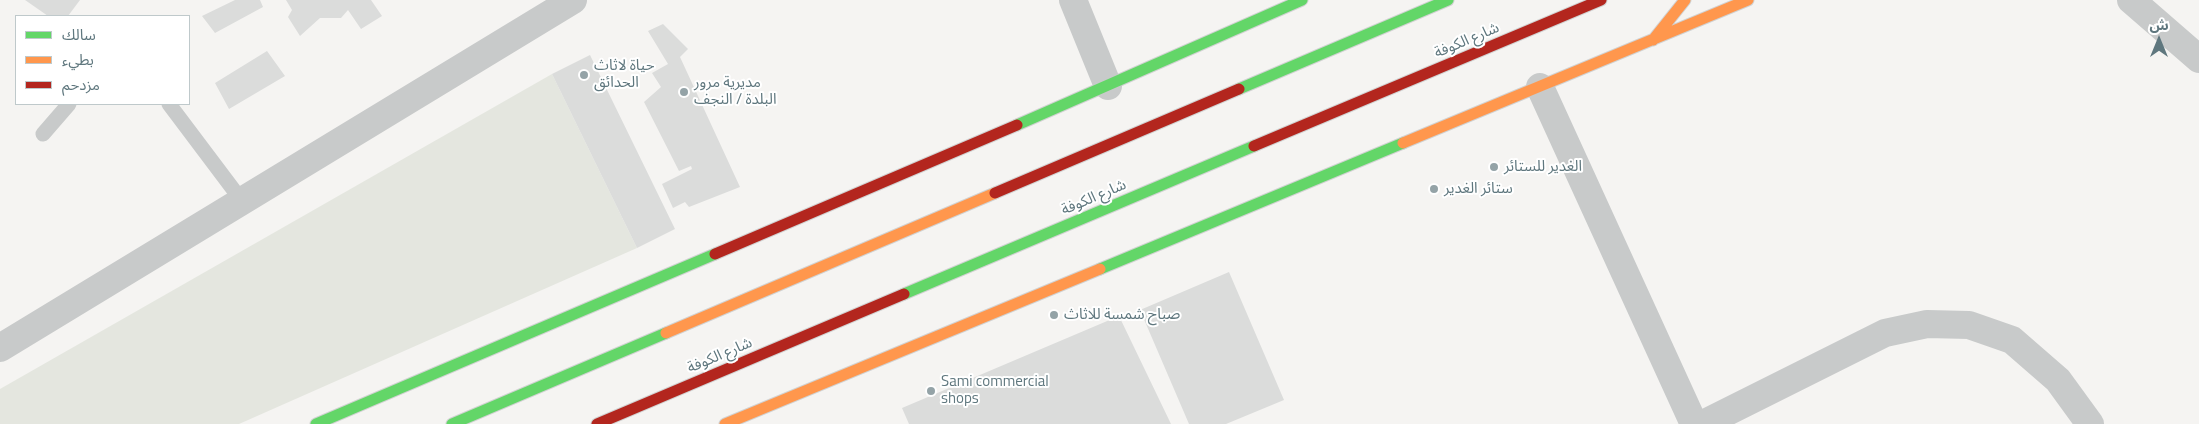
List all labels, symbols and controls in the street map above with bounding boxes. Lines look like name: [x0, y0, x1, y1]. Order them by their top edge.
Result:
text: ش: [2149, 14, 2169, 35]
legend: [15, 15, 190, 105]
north arrow: [2134, 15, 2184, 65]
street label: شارع الكوفة: [1432, 19, 1502, 63]
text: سالك: [62, 23, 96, 46]
text: بطيء: [62, 48, 94, 71]
place label: حياة لاثاث الحدائق: [594, 57, 655, 92]
marker: حياة لاثاث الحدائق: [578, 69, 590, 81]
text: مزدحم: [62, 73, 100, 96]
place label: مديرية مرور البلدة / النجف: [694, 74, 777, 109]
marker: مديرية مرور البلدة / النجف: [678, 86, 690, 98]
place label: الغدير للستائر: [1504, 158, 1582, 176]
marker: الغدير للستائر: [1488, 161, 1500, 173]
street label: شارع الكوفة: [1059, 176, 1129, 220]
place label: ستائر الغدير: [1444, 180, 1513, 198]
marker: ستائر الغدير: [1428, 183, 1440, 195]
place label: صباح شمسة للاثاث: [1064, 306, 1180, 324]
marker: صباح شمسة للاثاث: [1048, 309, 1060, 321]
street label: شارع الكوفة: [685, 334, 755, 378]
place label: Sami commercial shops: [941, 373, 1049, 408]
marker: Sami commercial shops: [925, 385, 937, 397]

